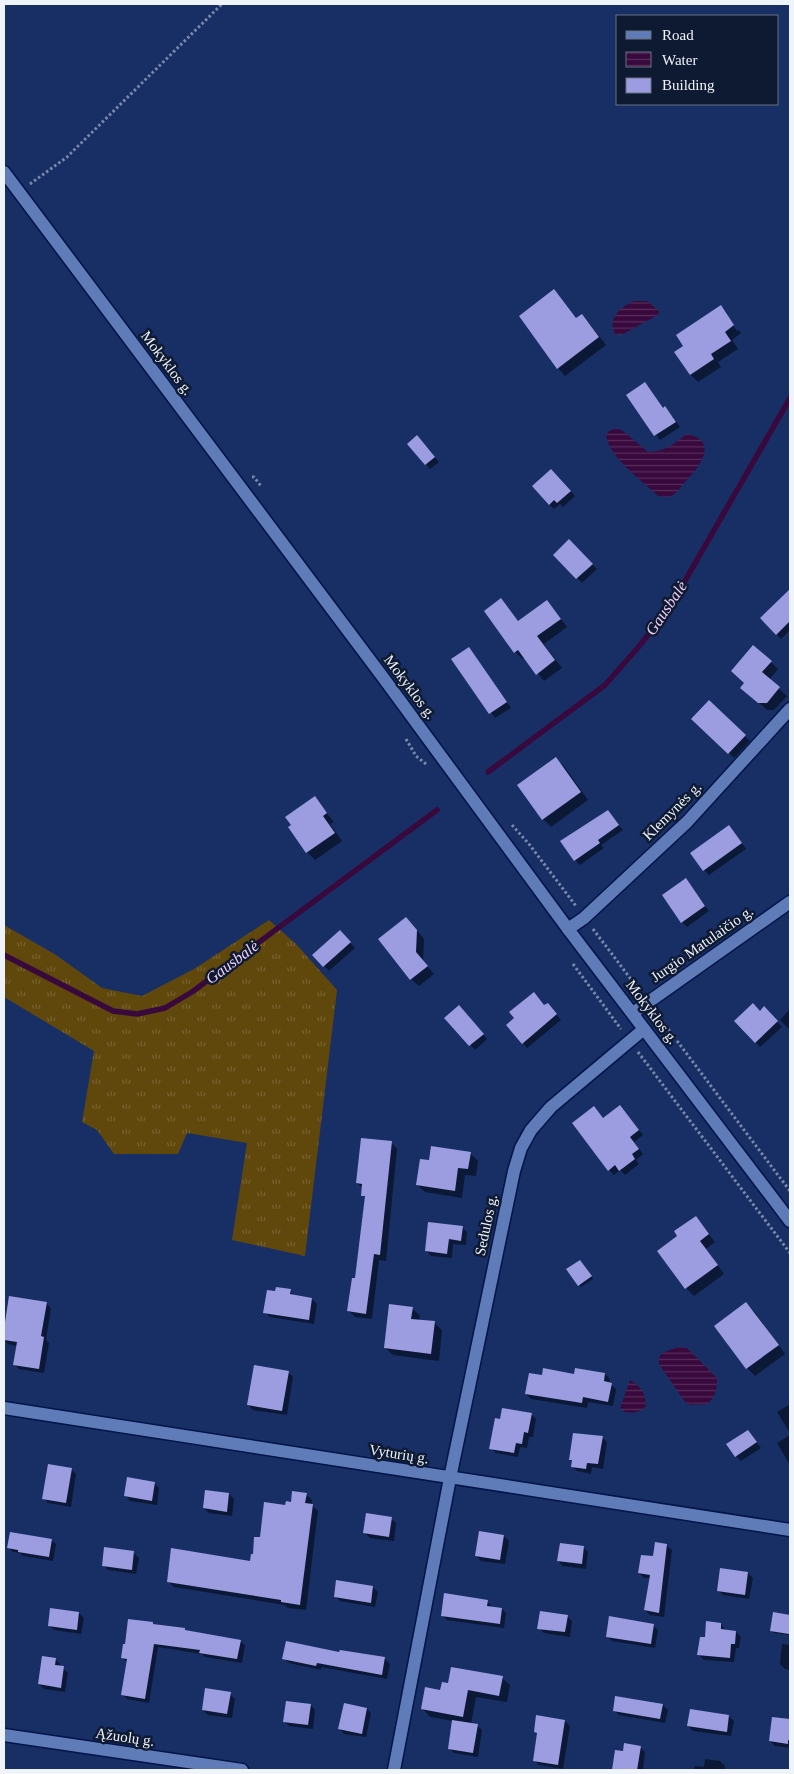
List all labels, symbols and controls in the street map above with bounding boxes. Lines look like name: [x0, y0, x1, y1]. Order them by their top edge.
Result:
legend: [616, 15, 779, 105]
text: Road: [662, 27, 694, 43]
text: Water: [662, 52, 697, 68]
text: Building: [662, 77, 715, 93]
street label: Mokyklos g.: [138, 328, 196, 398]
water label: Gausbalė: [642, 578, 690, 638]
street label: Mokyklos g.: [381, 652, 439, 722]
street label: Klemynės g.: [640, 779, 704, 843]
street label: Jurgio Matulaičio g.: [648, 903, 756, 985]
water label: Gausbalė: [202, 937, 262, 987]
street label: Mokyklos g.: [623, 977, 681, 1047]
street label: Sedulos g.: [472, 1193, 500, 1257]
street label: Vyturių g.: [368, 1441, 430, 1467]
street label: Ąžuolų g.: [95, 1725, 155, 1749]

